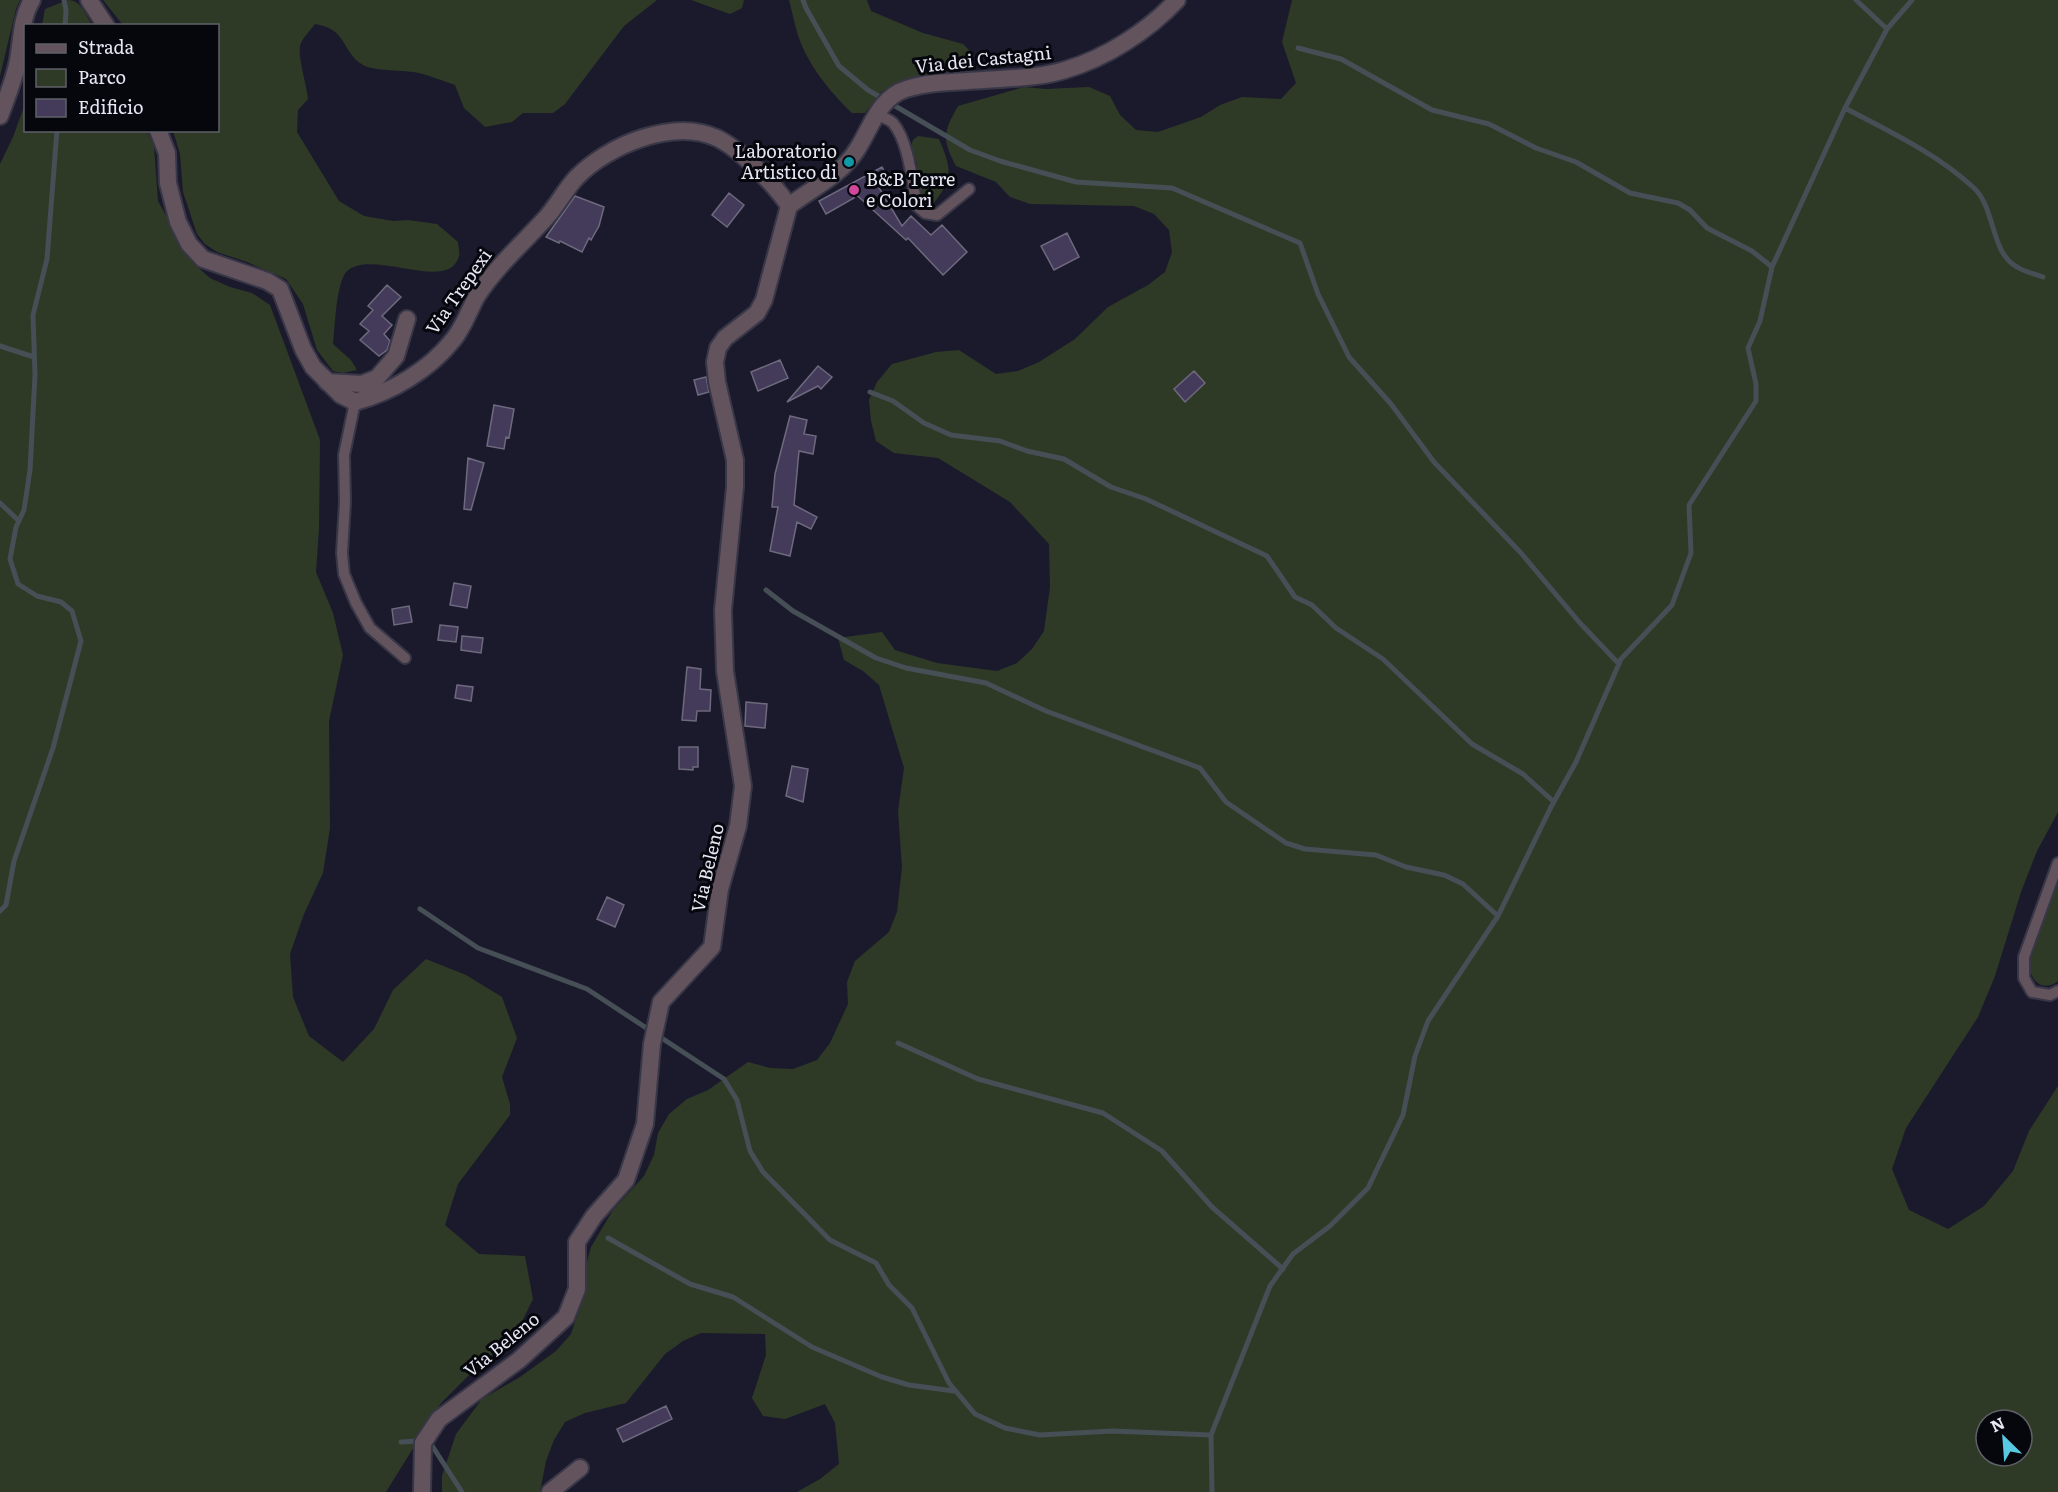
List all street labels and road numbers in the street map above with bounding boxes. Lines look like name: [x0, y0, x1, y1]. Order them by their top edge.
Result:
street label: Via dei Castagni: [913, 38, 1052, 79]
street label: Via Trepexi: [418, 243, 497, 340]
street label: Via Beleno: [683, 820, 730, 915]
street label: Via Beleno: [457, 1305, 545, 1383]

